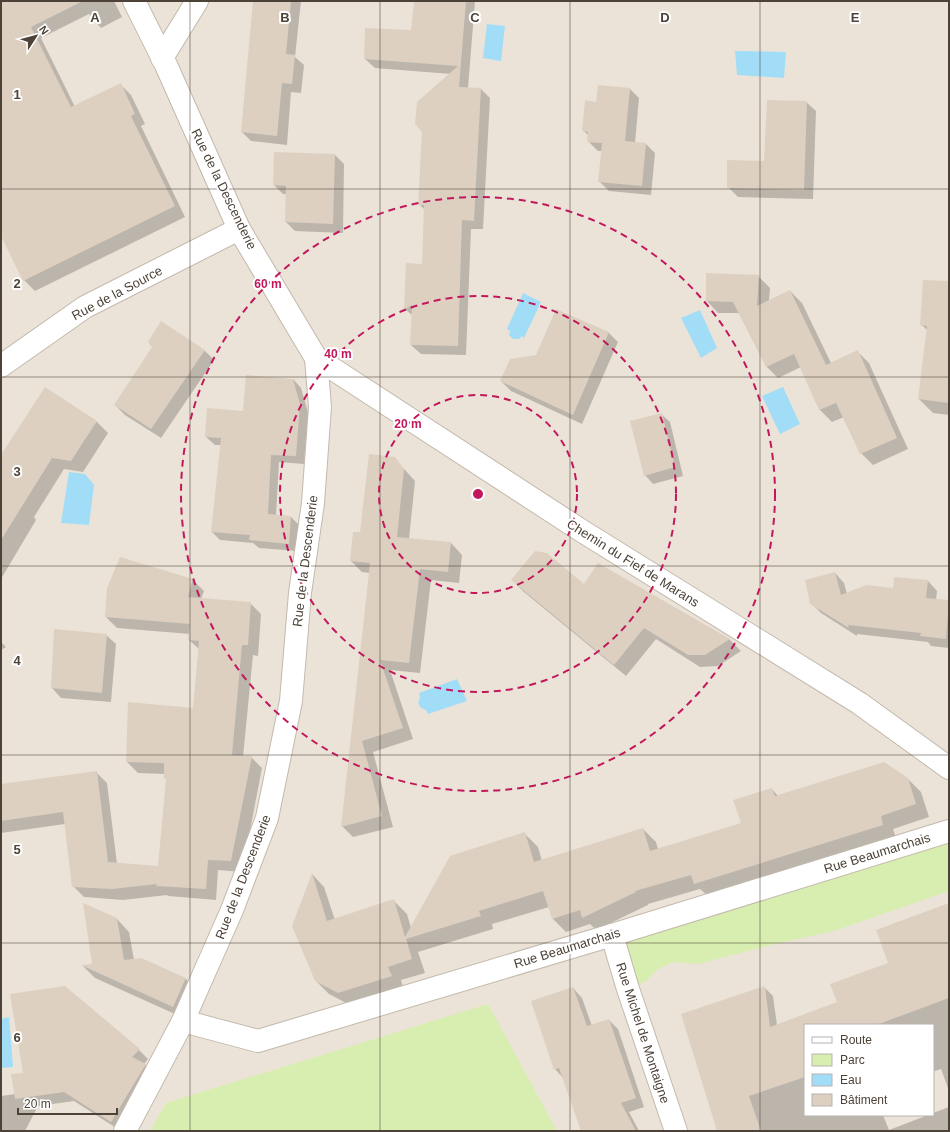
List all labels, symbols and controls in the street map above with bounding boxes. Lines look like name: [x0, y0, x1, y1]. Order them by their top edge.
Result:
text: A: [90, 10, 100, 25]
text: B: [280, 10, 290, 25]
text: C: [470, 10, 480, 25]
text: D: [660, 10, 670, 25]
text: E: [851, 10, 860, 25]
north arrow: [16, 16, 56, 56]
text: N: [37, 23, 51, 37]
text: 1: [13, 87, 21, 102]
street label: Rue de la Descenderie: [188, 126, 260, 252]
street label: Rue de la Source: [69, 263, 165, 323]
text: 2: [13, 276, 21, 291]
text: 60 m: [254, 277, 282, 291]
text: 40 m: [324, 347, 352, 361]
text: 20 m: [394, 417, 422, 431]
text: 3: [13, 464, 21, 479]
centre of rings: [471, 487, 485, 501]
street label: Rue de la Descenderie: [289, 494, 321, 628]
street label: Chemin du Fief de Marans: [564, 516, 702, 610]
text: 4: [13, 653, 21, 668]
street label: Rue de la Descenderie: [212, 813, 274, 941]
street label: Rue Beaumarchais: [822, 830, 933, 876]
text: 5: [13, 842, 21, 857]
street label: Rue Beaumarchais: [512, 925, 623, 971]
street label: Rue Michel de Montaigne: [613, 961, 673, 1105]
legend: [804, 1024, 934, 1116]
text: 6: [13, 1030, 21, 1045]
text: Route: [840, 1033, 872, 1047]
text: Parc: [840, 1053, 865, 1067]
text: Eau: [840, 1073, 861, 1087]
scale bar: [18, 1090, 117, 1116]
text: Bâtiment: [840, 1093, 888, 1107]
text: 20 m: [24, 1097, 51, 1111]

